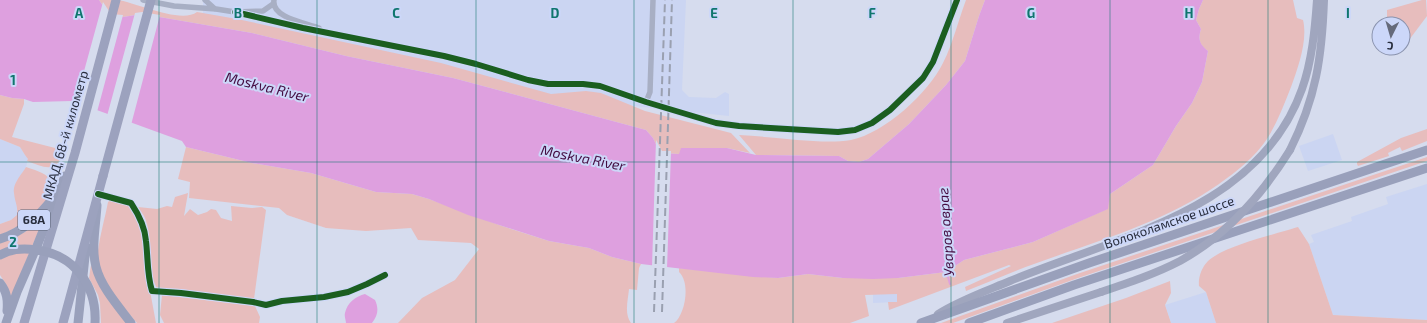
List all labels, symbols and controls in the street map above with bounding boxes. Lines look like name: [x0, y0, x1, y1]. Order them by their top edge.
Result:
text: A: [75, 5, 84, 21]
text: B: [234, 5, 242, 21]
text: C: [392, 5, 400, 21]
text: D: [551, 5, 560, 21]
text: E: [710, 5, 718, 21]
text: F: [868, 5, 876, 21]
text: G: [1027, 5, 1035, 21]
text: H: [1185, 5, 1194, 21]
text: I: [1346, 5, 1350, 21]
north arrow: [1371, 16, 1411, 56]
text: С: [1386, 40, 1394, 53]
water label: Moskva River: [223, 68, 311, 105]
street label: МКАД, 68-й километр: [39, 69, 91, 201]
text: 1: [10, 72, 16, 88]
water label: Moskva River: [539, 141, 627, 174]
water label: Уваров овраг: [934, 187, 957, 277]
street label: Волоколамское шоссе: [1102, 192, 1236, 252]
road number: 68A: [18, 210, 50, 230]
text: 2: [9, 234, 17, 250]

